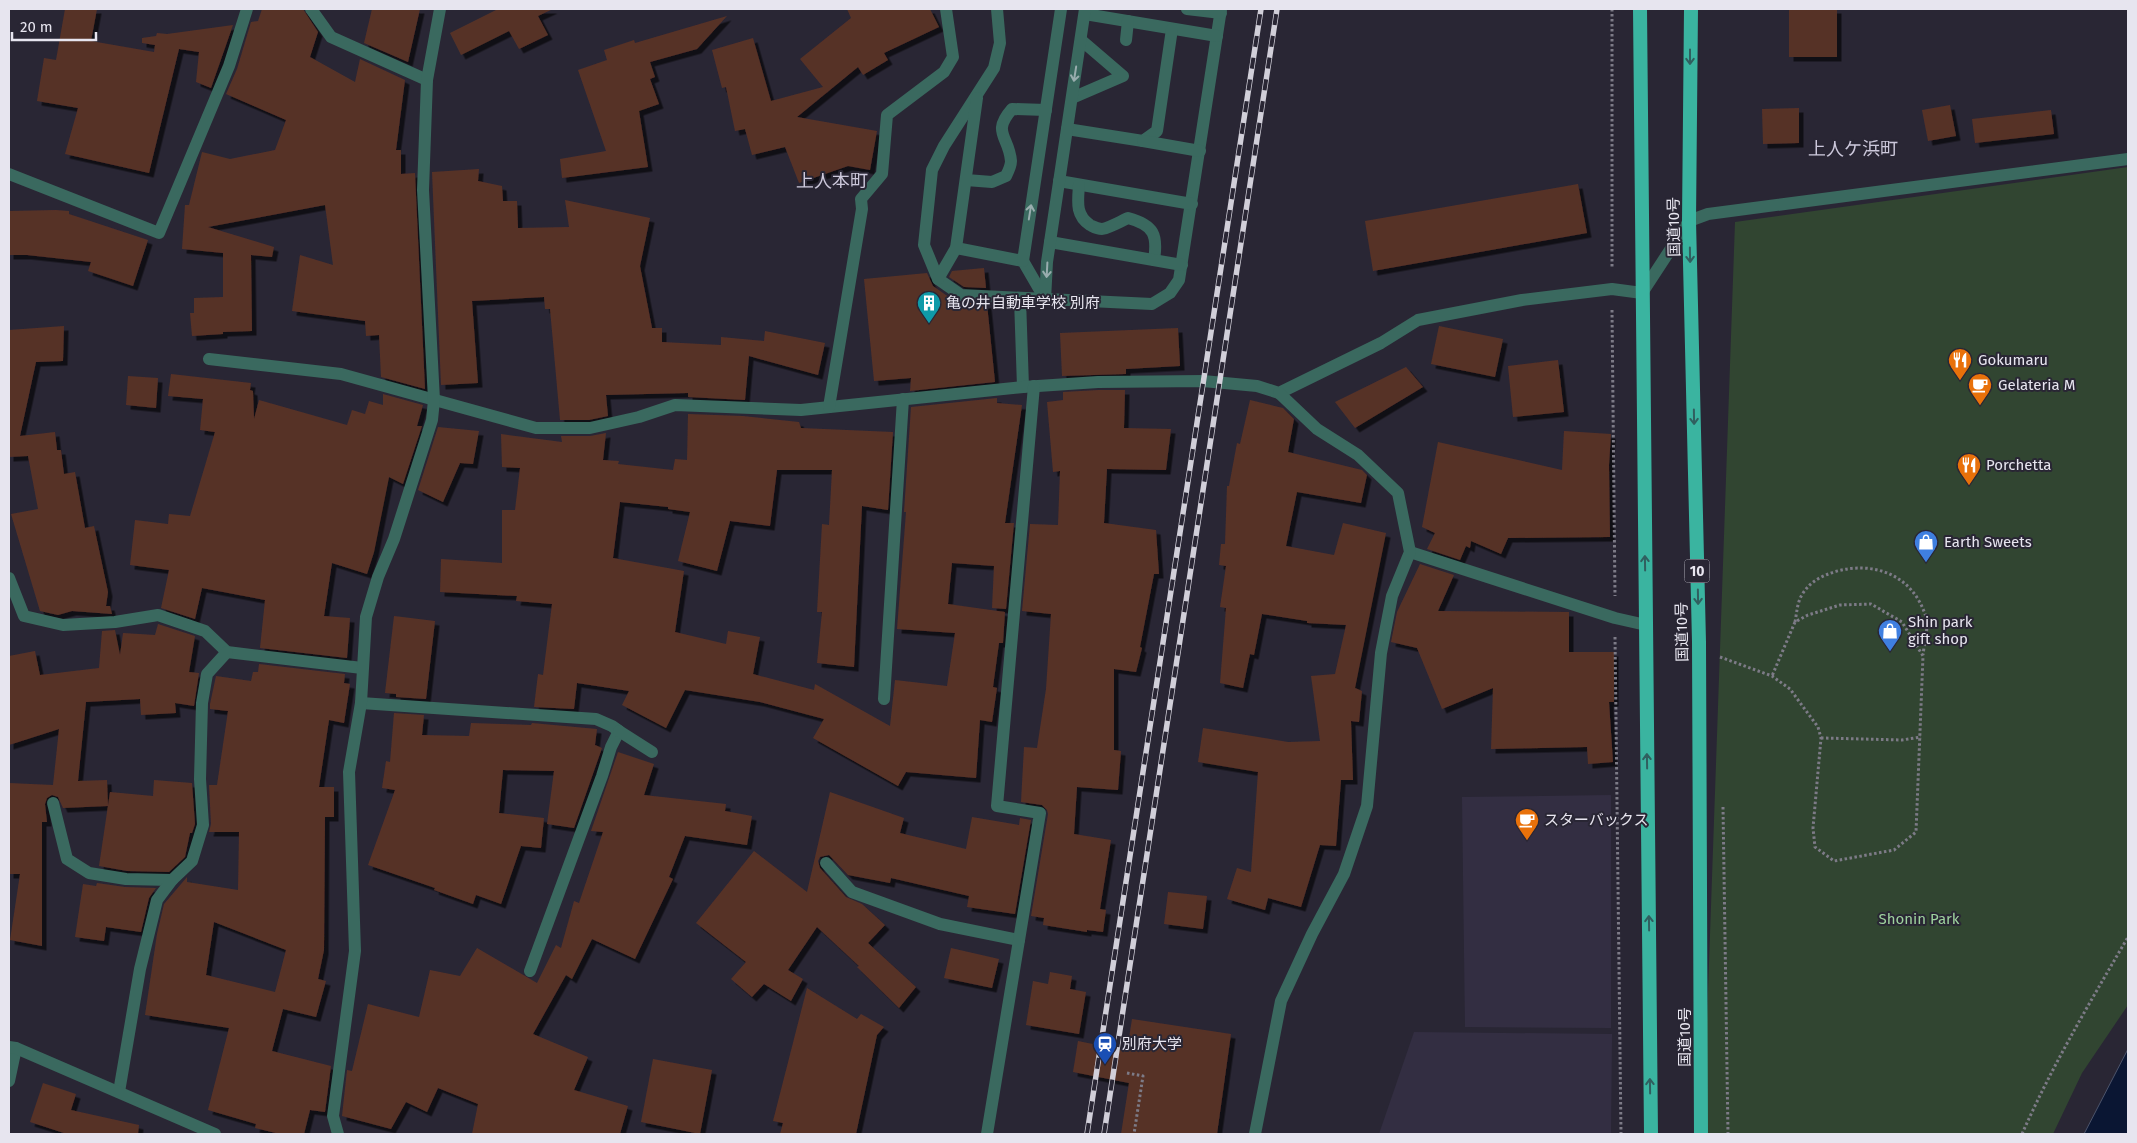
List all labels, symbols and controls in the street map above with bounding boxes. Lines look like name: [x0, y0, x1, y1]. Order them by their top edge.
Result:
scale bar: [12, 10, 96, 42]
text: 20 m: [20, 18, 53, 36]
one-way arrow: [1685, 49, 1695, 65]
one-way arrow: [1070, 66, 1080, 82]
district label: 上人ケ浜町: [1808, 138, 1898, 160]
district label: 上人本町: [796, 170, 868, 192]
street label: 国道10号: [1664, 197, 1684, 257]
one-way arrow: [1025, 205, 1035, 221]
one-way arrow: [1685, 246, 1695, 263]
one-way arrow: [1042, 261, 1051, 277]
building icon: 亀の井自動車学校 別府: [916, 290, 942, 324]
place label: 亀の井自動車学校 別府: [946, 294, 1100, 312]
restaurant icon: Gokumaru: [1947, 347, 1973, 381]
place label: Gokumaru: [1978, 351, 2048, 369]
cafe icon: Gelateria M: [1967, 372, 1993, 406]
place label: Gelateria M: [1998, 376, 2075, 394]
one-way arrow: [1689, 409, 1699, 425]
restaurant icon: Porchetta: [1956, 452, 1982, 486]
place label: Porchetta: [1986, 456, 2051, 474]
shop icon: Earth Sweets: [1913, 529, 1939, 563]
place label: Earth Sweets: [1944, 533, 2032, 551]
one-way arrow: [1640, 555, 1650, 572]
road number: 10: [1684, 560, 1710, 582]
one-way arrow: [1693, 589, 1703, 605]
street label: 国道10号: [1672, 602, 1692, 662]
place label: Shin park gift shop: [1908, 613, 1973, 648]
shop icon: Shin park gift shop: [1877, 618, 1903, 652]
one-way arrow: [1642, 753, 1652, 769]
cafe icon: スターバックス: [1514, 807, 1540, 841]
place label: スターバックス: [1544, 811, 1648, 829]
park label: Shonin Park: [1878, 910, 1960, 928]
one-way arrow: [1644, 915, 1654, 932]
street label: 国道10号: [1676, 1007, 1694, 1067]
station icon: 別府大学: [1092, 1031, 1118, 1065]
place label: 別府大学: [1122, 1035, 1182, 1053]
one-way arrow: [1645, 1078, 1655, 1094]

